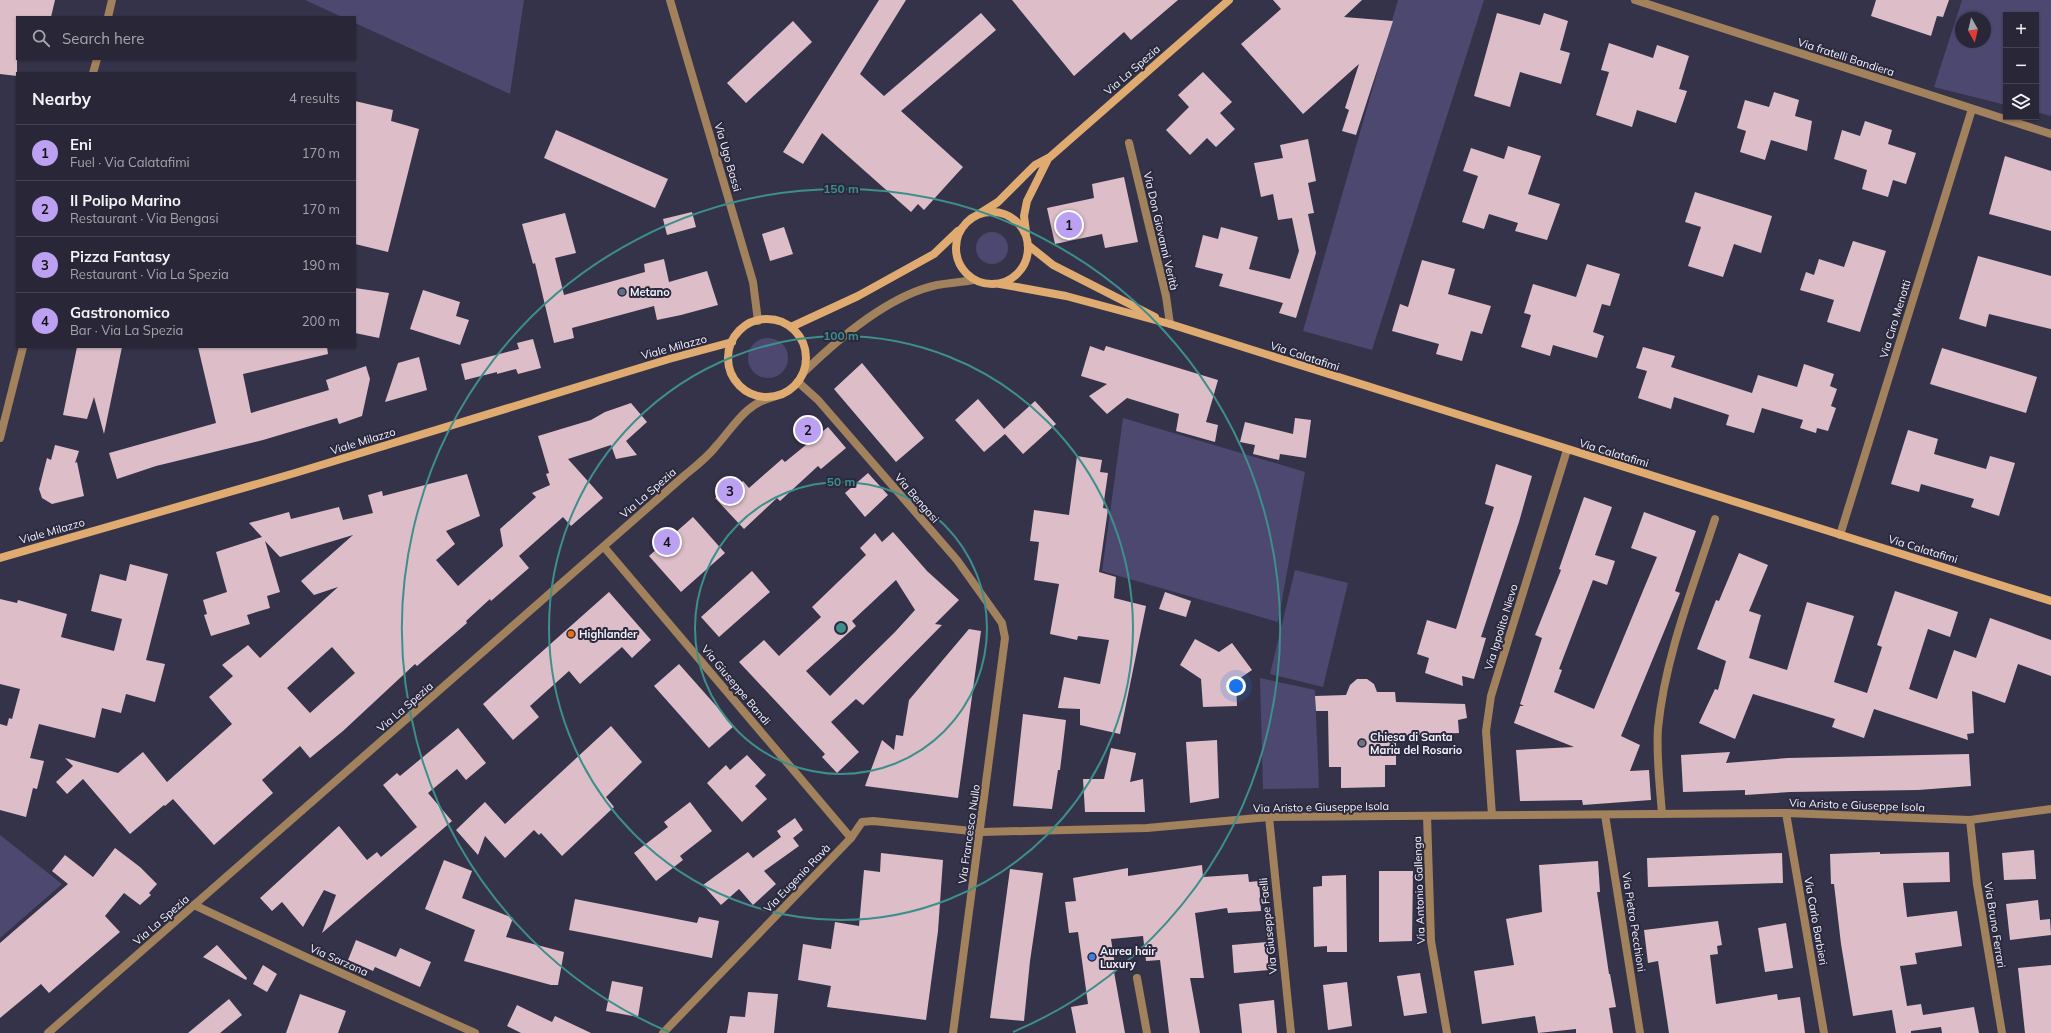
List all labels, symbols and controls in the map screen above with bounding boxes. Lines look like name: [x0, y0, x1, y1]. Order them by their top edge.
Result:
north arrow: [1955, 12, 1991, 48]
map controls: [2003, 12, 2039, 120]
button: +: [2003, 12, 2039, 48]
search box: [16, 16, 356, 60]
icon: search: [30, 27, 52, 49]
text: Search here: [62, 29, 144, 48]
street label: Via fratelli Bandiera: [1796, 35, 1896, 79]
street label: Via La Spezia: [1101, 42, 1163, 98]
button: −: [2003, 48, 2039, 84]
button: layers: [2003, 84, 2039, 120]
text: Nearby: [32, 88, 91, 109]
text: 4 results: [289, 90, 340, 106]
street label: Via Ugo Bassi: [711, 121, 745, 193]
text: Eni: [70, 135, 92, 154]
text: 1: [41, 145, 49, 161]
text: 170 m: [302, 145, 340, 161]
text: Fuel · Via Calatafimi: [70, 154, 190, 170]
street label: Via Don Giovanni Verità: [1141, 170, 1181, 292]
text: 150 m: [823, 181, 859, 196]
text: Il Polipo Marino: [70, 191, 181, 210]
text: 2: [41, 201, 49, 217]
text: 170 m: [302, 201, 340, 217]
text: Restaurant · Via Bengasi: [70, 210, 219, 226]
pin: 1: [1056, 210, 1082, 240]
text: Pizza Fantasy: [70, 247, 170, 266]
text: 3: [41, 257, 49, 273]
text: 190 m: [302, 257, 340, 273]
text: Restaurant · Via La Spezia: [70, 266, 229, 282]
street label: Via Ciro Menotti: [1876, 278, 1914, 360]
place label: Metano: [630, 285, 670, 299]
marker: Metano: [617, 287, 627, 297]
text: Gastronomico: [70, 303, 170, 322]
text: 4: [41, 313, 49, 329]
text: 200 m: [302, 313, 340, 329]
text: Bar · Via La Spezia: [70, 322, 183, 338]
text: 100 m: [823, 328, 859, 343]
street label: Viale Milazzo: [640, 332, 708, 362]
street label: Via Calatafimi: [1269, 338, 1341, 374]
pin: 2: [795, 415, 821, 445]
street label: Viale Milazzo: [329, 424, 397, 458]
street label: Via Calatafimi: [1578, 436, 1650, 470]
street label: Via La Spezia: [617, 465, 679, 521]
street label: Via Bengasi: [892, 470, 942, 526]
text: 50 m: [827, 474, 855, 489]
pin: 3: [717, 476, 743, 506]
street label: Viale Milazzo: [18, 515, 86, 547]
pin: 4: [654, 527, 680, 557]
street label: Via Calatafimi: [1887, 532, 1959, 566]
street label: Via Ippolito Nievo: [1481, 582, 1521, 672]
centre of rings: [834, 621, 848, 635]
place label: Highlander: [579, 627, 638, 641]
marker: Highlander: [566, 629, 576, 639]
street label: Via Giuseppe Bandi: [698, 642, 774, 728]
your location: [1226, 676, 1246, 696]
street label: Via La Spezia: [374, 679, 436, 735]
place label: Chiesa di Santa Maria del Rosario: [1370, 730, 1463, 757]
marker: Chiesa di Santa Maria del Rosario: [1357, 738, 1367, 748]
street label: Via Francesco Nullo: [955, 783, 983, 885]
street label: Via Aristo e Giuseppe Isola: [1789, 796, 1925, 814]
street label: Via Aristo e Giuseppe Isola: [1253, 799, 1389, 815]
street label: Via Antonio Gallenga: [1410, 836, 1428, 944]
street label: Via Eugenio Ravà: [761, 841, 833, 915]
street label: Via Pietro Pecchioni: [1619, 871, 1649, 973]
street label: Via Carlo Barbieri: [1801, 876, 1831, 966]
street label: Via Giuseppe Faelli: [1256, 877, 1280, 975]
street label: Via Bruno Ferrari: [1981, 881, 2009, 969]
street label: Via La Spezia: [130, 892, 192, 948]
street label: Via Sarzana: [308, 941, 370, 979]
place label: Aurea hair Luxury: [1100, 944, 1156, 971]
marker: Aurea hair Luxury: [1087, 952, 1097, 962]

